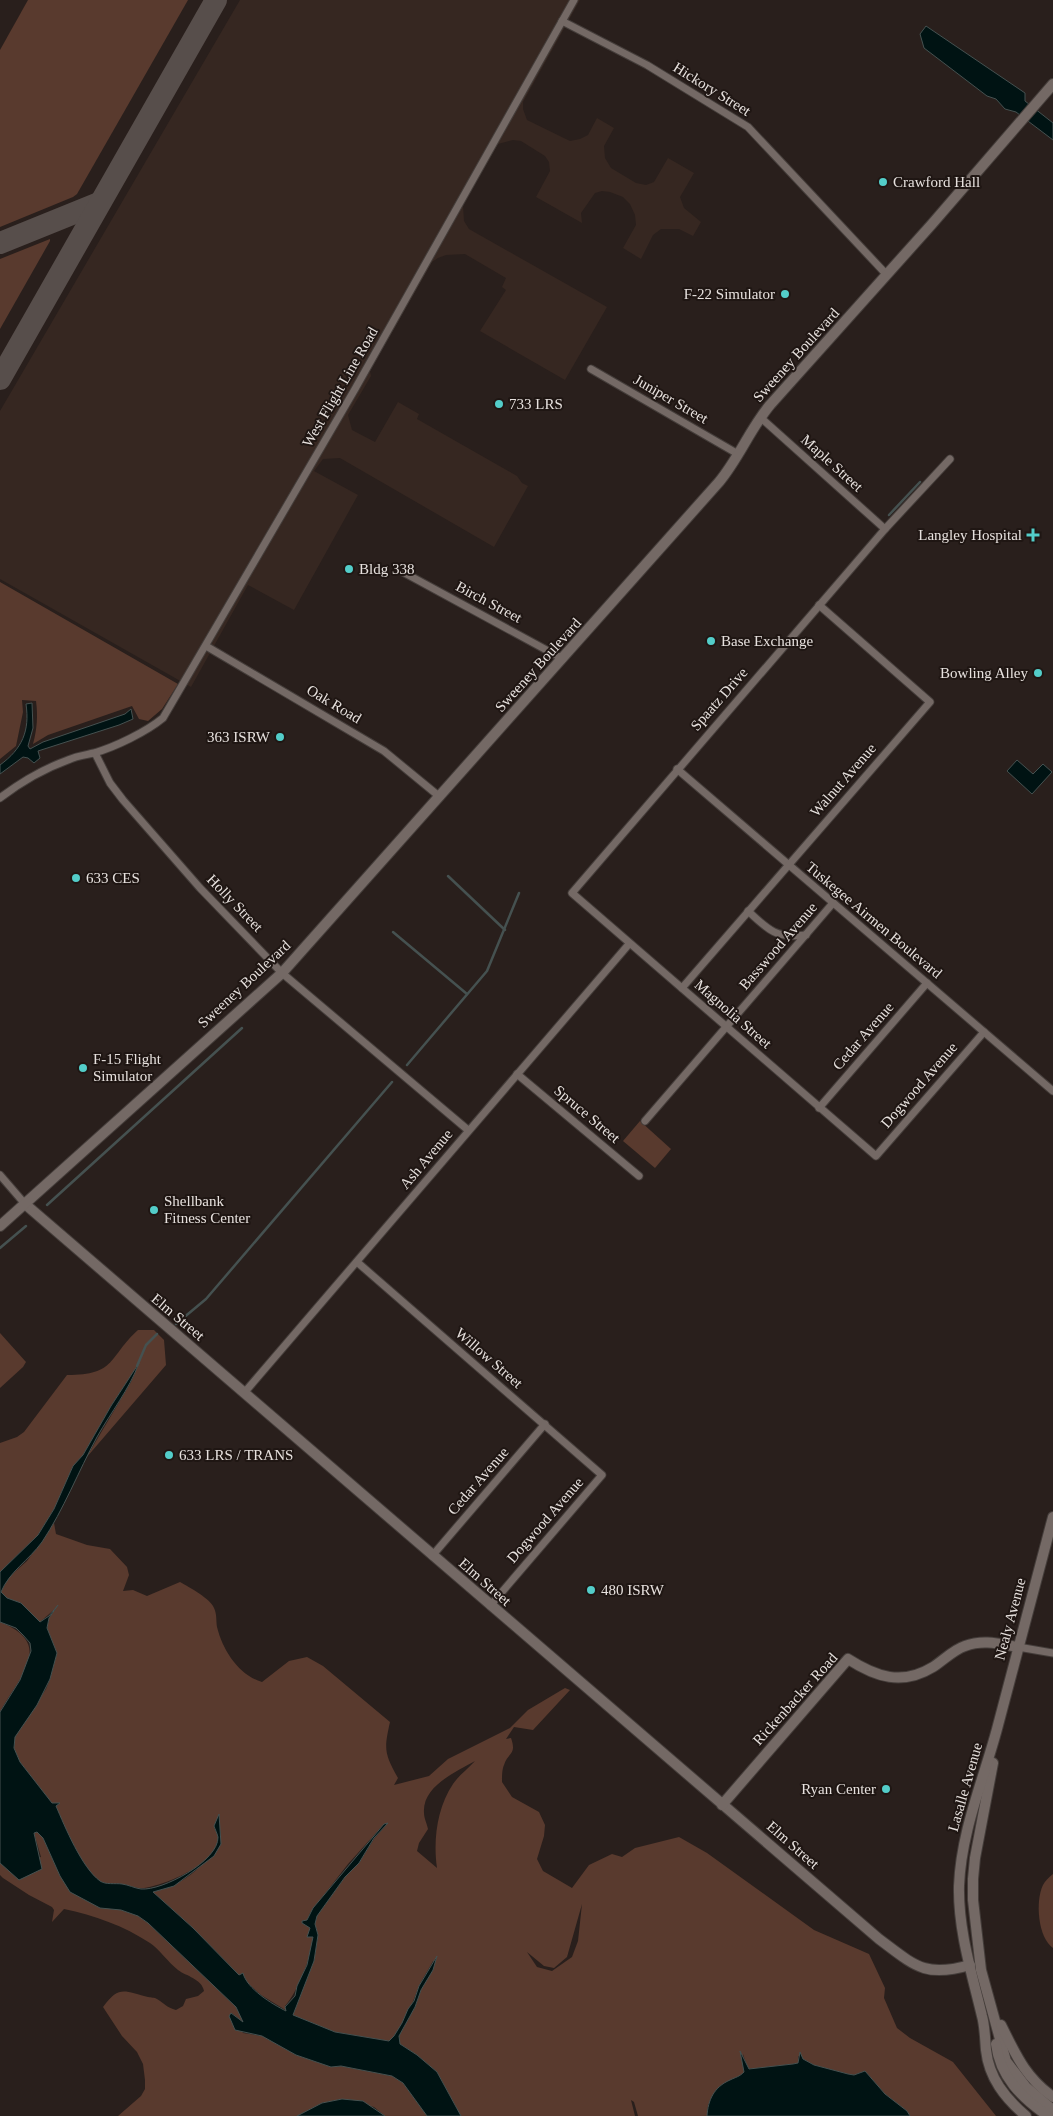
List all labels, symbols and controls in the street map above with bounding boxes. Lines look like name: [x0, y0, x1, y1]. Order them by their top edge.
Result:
street label: Hickory Street: [670, 59, 754, 120]
place label: Crawford Hall: [893, 174, 980, 190]
marker: Crawford Hall: [877, 176, 889, 188]
place label: F-22 Simulator: [684, 286, 775, 302]
marker: F-22 Simulator: [779, 288, 791, 300]
street label: Sweeney Boulevard: [750, 305, 843, 405]
street label: West Flight Line Road: [299, 324, 381, 450]
street label: Juniper Street: [631, 371, 712, 427]
place label: 733 LRS: [509, 396, 563, 412]
marker: 733 LRS: [493, 398, 505, 410]
street label: Maple Street: [798, 431, 867, 495]
place label: Langley Hospital: [918, 527, 1022, 543]
marker: Langley Hospital: [1026, 528, 1040, 542]
place label: Bldg 338: [359, 561, 414, 577]
marker: Bldg 338: [343, 563, 355, 575]
street label: Birch Street: [453, 578, 525, 626]
street label: Sweeney Boulevard: [492, 615, 585, 715]
place label: Base Exchange: [721, 633, 813, 649]
marker: Base Exchange: [705, 635, 717, 647]
street label: Spaatz Drive: [687, 664, 751, 734]
place label: Bowling Alley: [940, 665, 1028, 681]
marker: Bowling Alley: [1032, 667, 1044, 679]
street label: Oak Road: [304, 682, 364, 727]
place label: 363 ISRW: [207, 729, 271, 745]
marker: 363 ISRW: [274, 731, 286, 743]
street label: Walnut Avenue: [807, 740, 879, 820]
street label: Tuskegee Airmen Boulevard: [803, 859, 945, 982]
place label: 633 CES: [86, 870, 140, 886]
street label: Holly Street: [204, 871, 267, 935]
marker: 633 CES: [70, 872, 82, 884]
street label: Basswood Avenue: [736, 899, 820, 993]
street label: Sweeney Boulevard: [195, 937, 294, 1031]
street label: Magnolia Street: [691, 976, 775, 1052]
street label: Cedar Avenue: [829, 999, 897, 1073]
street label: Dogwood Avenue: [878, 1039, 961, 1131]
place label: F-15 Flight Simulator: [93, 1051, 162, 1084]
marker: F-15 Flight Simulator: [77, 1062, 89, 1074]
street label: Spruce Street: [551, 1082, 624, 1147]
street label: Ash Avenue: [397, 1126, 456, 1192]
place label: Shellbank Fitness Center: [164, 1193, 250, 1226]
marker: Shellbank Fitness Center: [148, 1204, 160, 1216]
street label: Elm Street: [148, 1290, 208, 1344]
street label: Willow Street: [452, 1325, 526, 1392]
street label: Cedar Avenue: [444, 1444, 512, 1518]
place label: 633 LRS / TRANS: [179, 1447, 293, 1463]
marker: 633 LRS / TRANS: [163, 1449, 175, 1461]
street label: Dogwood Avenue: [504, 1474, 587, 1566]
street label: Elm Street: [456, 1555, 515, 1609]
street label: Nealy Avenue: [991, 1576, 1029, 1662]
place label: 480 ISRW: [601, 1582, 665, 1598]
marker: 480 ISRW: [585, 1584, 597, 1596]
street label: Rickenbacker Road: [750, 1649, 841, 1748]
street label: Lasalle Avenue: [945, 1740, 985, 1833]
place label: Ryan Center: [801, 1781, 876, 1797]
marker: Ryan Center: [880, 1783, 892, 1795]
street label: Elm Street: [764, 1818, 823, 1872]

